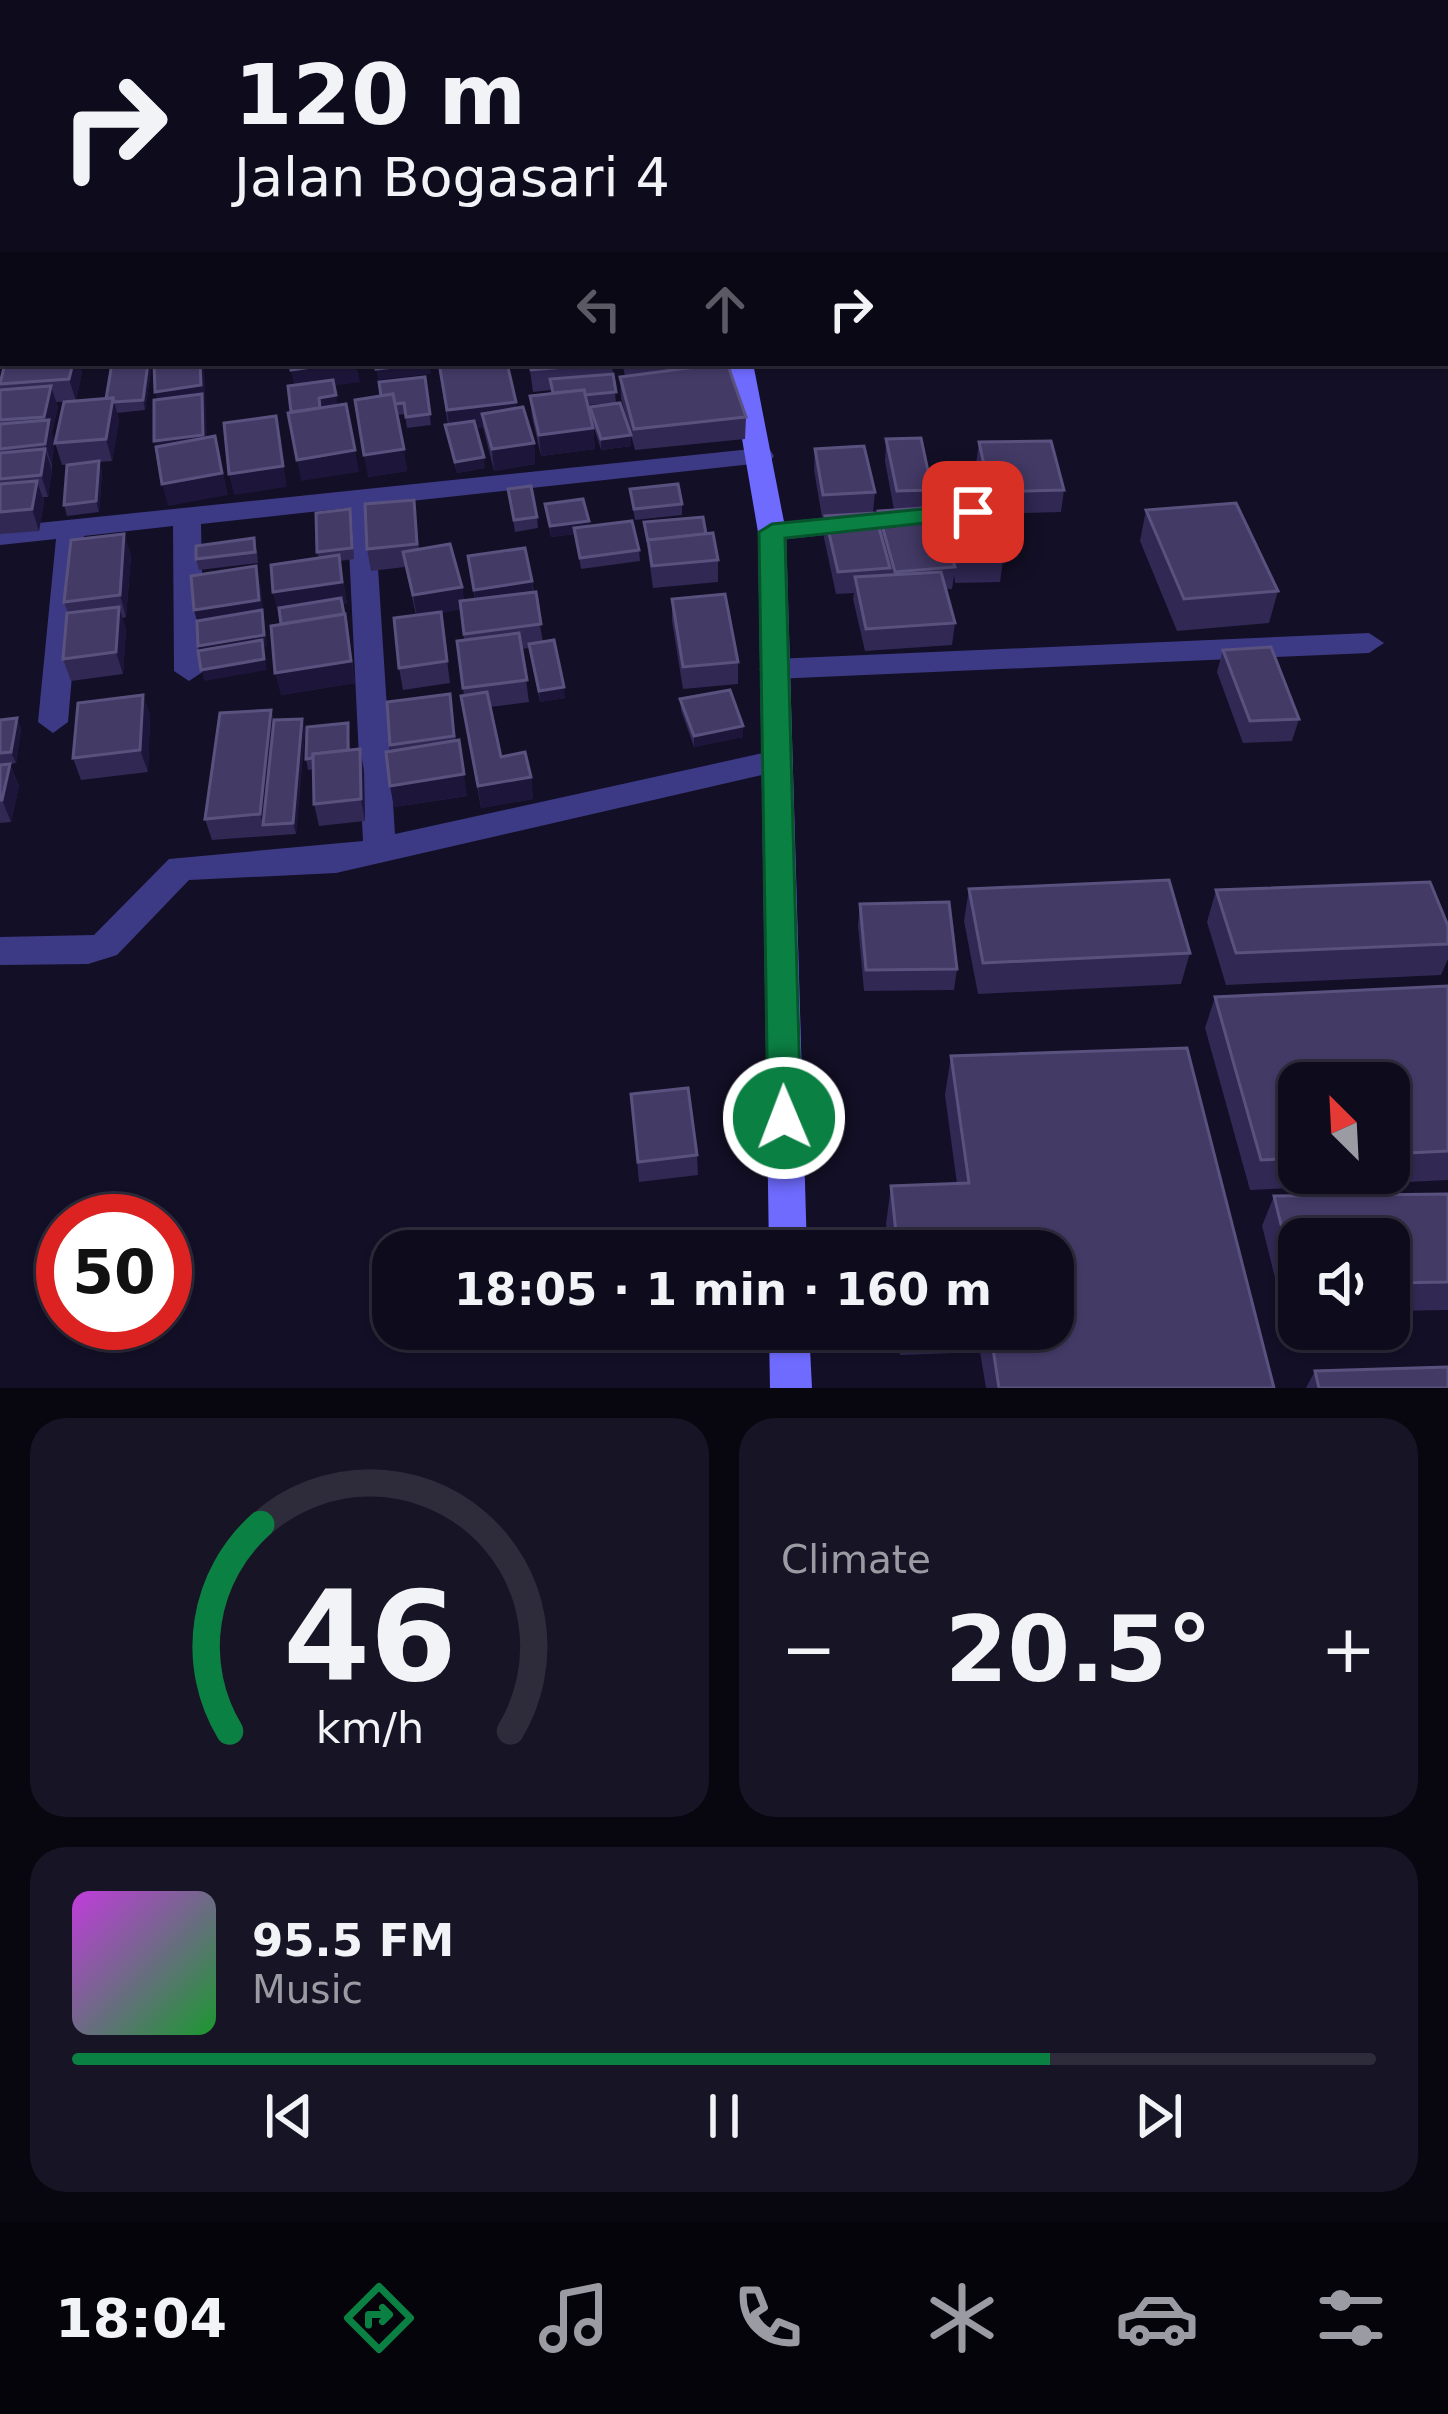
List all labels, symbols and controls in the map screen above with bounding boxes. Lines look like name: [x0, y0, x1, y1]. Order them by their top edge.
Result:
text: 120 m: [234, 46, 526, 144]
icon: right: [36, 48, 192, 204]
text: Jalan Bogasari 4: [234, 146, 670, 209]
icon: left: [566, 276, 632, 342]
icon: ahead: [692, 276, 758, 342]
icon: right: [818, 276, 884, 342]
pin: [922, 461, 1024, 563]
icon: arrive: [940, 479, 1006, 545]
position arrow: [721, 1055, 847, 1181]
north arrow: [1278, 1062, 1410, 1194]
map controls: [1278, 1062, 1410, 1350]
speed limit sign: 50: [36, 1194, 192, 1350]
button: sound: [1278, 1218, 1410, 1350]
text: 18:05 · 1 min · 160 m: [454, 1263, 992, 1316]
text: Climate: [781, 1537, 931, 1582]
text: 46: [283, 1564, 456, 1709]
text: 20.5°: [945, 1597, 1212, 1702]
text: −: [781, 1611, 836, 1688]
text: +: [1321, 1611, 1376, 1688]
text: km/h: [315, 1702, 424, 1752]
text: 95.5 FM: [252, 1914, 454, 1967]
text: Music: [252, 1967, 363, 2012]
icon: previous: [256, 2083, 322, 2149]
icon: pause: [691, 2083, 757, 2149]
icon: next: [1126, 2083, 1192, 2149]
icon: directions: [337, 2276, 421, 2360]
icon: music: [532, 2276, 616, 2360]
icon: phone: [726, 2276, 810, 2360]
icon: climate: [920, 2276, 1004, 2360]
icon: car: [1115, 2276, 1199, 2360]
icon: filters: [1309, 2276, 1393, 2360]
text: 18:04: [55, 2287, 227, 2350]

